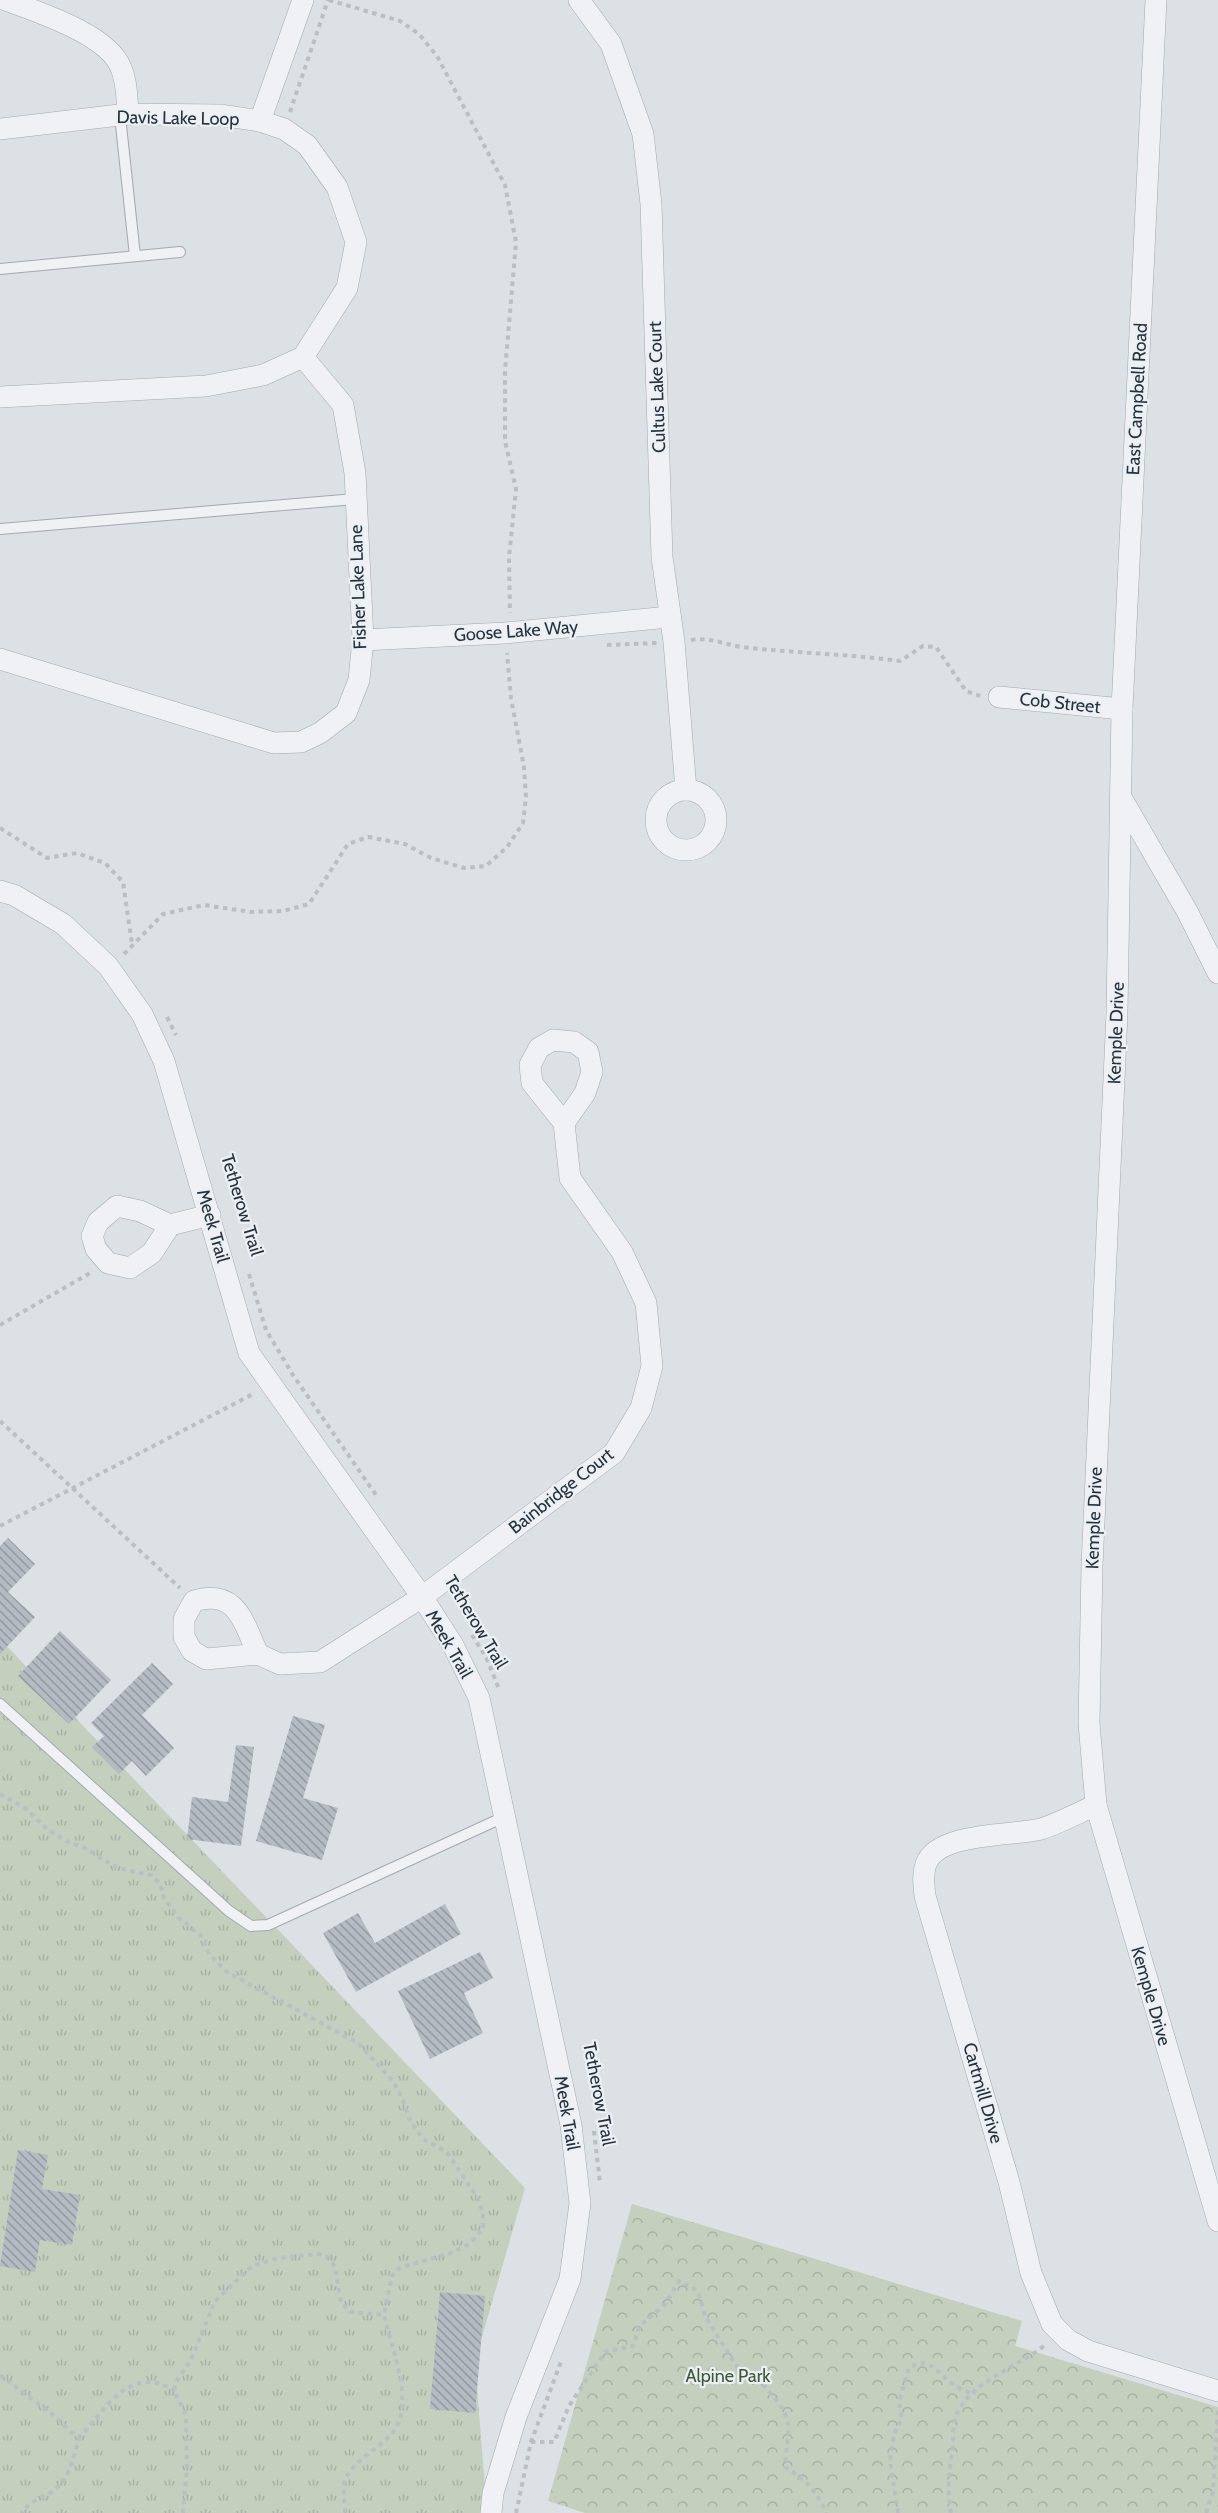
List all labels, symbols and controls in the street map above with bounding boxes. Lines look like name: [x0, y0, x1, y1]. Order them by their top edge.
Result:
street label: Davis Lake Loop: [116, 106, 240, 130]
street label: Cultus Lake Court: [644, 321, 670, 453]
street label: East Campbell Road: [1122, 322, 1152, 476]
street label: Fisher Lake Lane: [345, 524, 371, 650]
street label: Goose Lake Way: [453, 616, 579, 646]
street label: Cob Street: [1019, 688, 1101, 718]
street label: Kemple Drive: [1103, 981, 1129, 1085]
street label: Tetherow Trail: [216, 1152, 268, 1259]
street label: Meek Trail: [192, 1187, 234, 1266]
street label: Bainbridge Court: [504, 1443, 618, 1539]
street label: Kemple Drive: [1081, 1466, 1107, 1570]
street label: Tetherow Trail: [440, 1571, 513, 1673]
street label: Meek Trail: [421, 1606, 478, 1683]
street label: Kemple Drive: [1126, 1944, 1176, 2048]
street label: Tetherow Trail: [578, 2040, 620, 2148]
street label: Cartmill Drive: [958, 2040, 1008, 2146]
street label: Meek Trail: [550, 2074, 584, 2153]
park label: Alpine Park: [686, 2365, 771, 2387]

